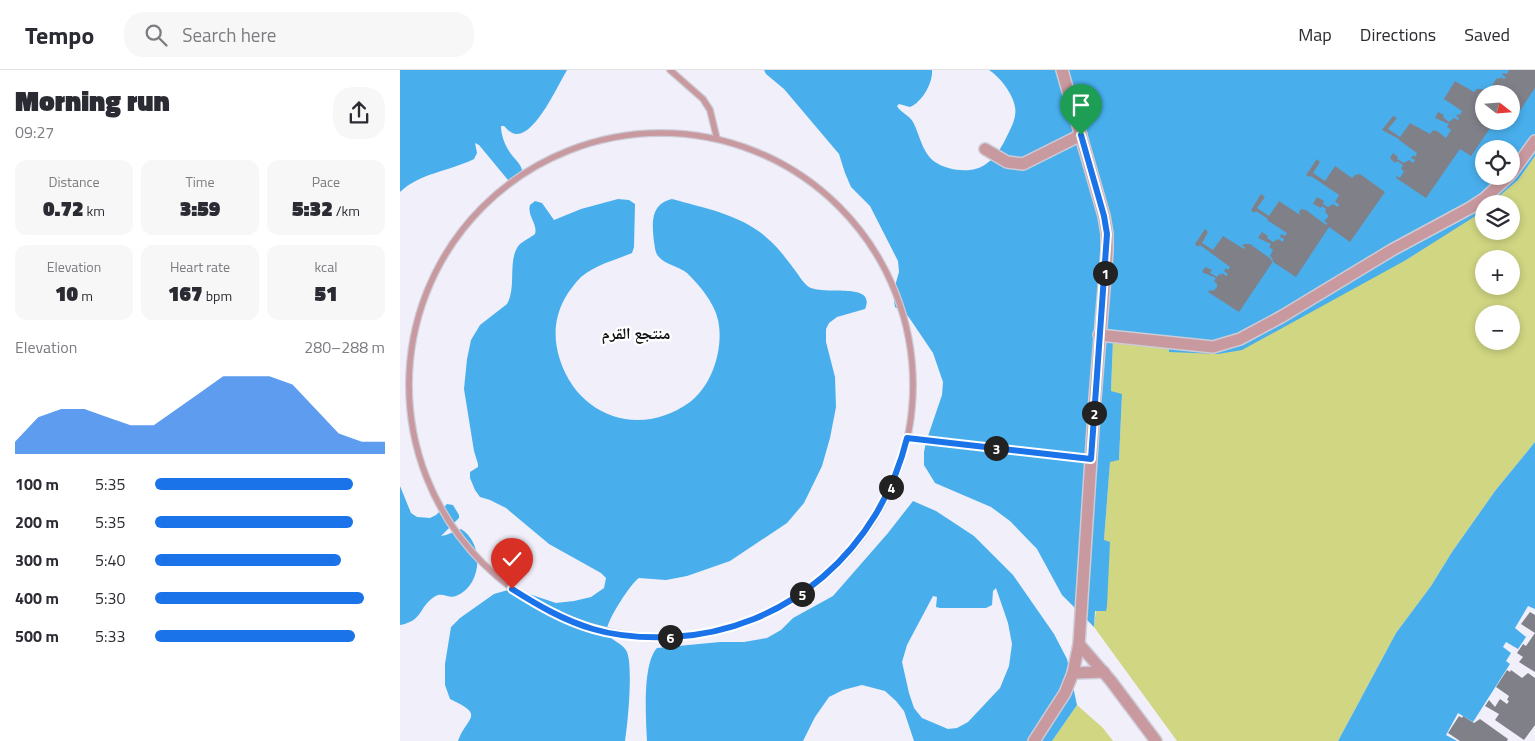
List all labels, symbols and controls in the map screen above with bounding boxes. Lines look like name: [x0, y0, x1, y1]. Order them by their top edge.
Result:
search box: [124, 12, 474, 57]
text: Tempo: [25, 17, 94, 53]
text: Search here: [182, 20, 276, 49]
icon: search: [142, 21, 170, 49]
text: Map: [1298, 21, 1332, 48]
text: Directions: [1360, 21, 1436, 48]
text: Saved: [1464, 21, 1510, 48]
text: Morning run: [15, 79, 170, 122]
pin: [1060, 84, 1102, 135]
north arrow: [1475, 85, 1520, 130]
map controls: [1475, 85, 1520, 350]
button: share: [333, 87, 385, 139]
icon: arrive: [1067, 91, 1095, 119]
text: 09:27: [15, 120, 54, 144]
button: locate: [1475, 140, 1520, 185]
text: Distance: [48, 171, 100, 192]
text: Time: [185, 171, 215, 192]
text: Pace: [312, 171, 340, 192]
text: 0.72: [43, 192, 84, 224]
text: 3:59: [180, 192, 220, 224]
text: 5:32: [292, 192, 333, 224]
button: layers: [1475, 195, 1520, 240]
text: km: [84, 200, 105, 221]
text: /km: [333, 200, 360, 221]
button: +: [1475, 250, 1520, 295]
text: Elevation: [47, 256, 101, 277]
text: Heart rate: [170, 256, 230, 277]
text: kcal: [315, 256, 337, 277]
pin: 1: [1092, 260, 1118, 286]
text: 1: [1102, 263, 1109, 284]
text: 10: [55, 277, 78, 309]
text: 167: [168, 277, 203, 309]
text: 51: [314, 277, 338, 309]
text: m: [78, 285, 93, 306]
text: bpm: [203, 285, 232, 306]
button: −: [1475, 305, 1520, 350]
district label: منتجع القرم: [602, 321, 670, 345]
text: Elevation: [15, 335, 77, 359]
text: 280–288 m: [304, 335, 385, 359]
pin: 2: [1082, 400, 1106, 426]
text: 2: [1091, 403, 1098, 424]
pin: 3: [984, 436, 1008, 460]
text: 3: [993, 438, 1000, 459]
text: 100 m: [15, 472, 59, 496]
text: 5:35: [95, 472, 125, 496]
pin: 4: [878, 474, 904, 500]
text: 4: [888, 477, 895, 498]
text: 200 m: [15, 510, 59, 534]
text: 5:35: [95, 510, 125, 534]
pin: [491, 538, 533, 589]
icon: check: [498, 545, 526, 573]
text: 300 m: [15, 548, 59, 572]
text: 5:40: [95, 548, 125, 572]
pin: 5: [790, 582, 814, 606]
text: 5: [799, 584, 806, 605]
text: 400 m: [15, 586, 59, 610]
text: 5:30: [95, 586, 125, 610]
text: 500 m: [15, 624, 59, 648]
text: 5:33: [95, 624, 125, 648]
pin: 6: [658, 624, 682, 650]
text: 6: [667, 627, 674, 648]

